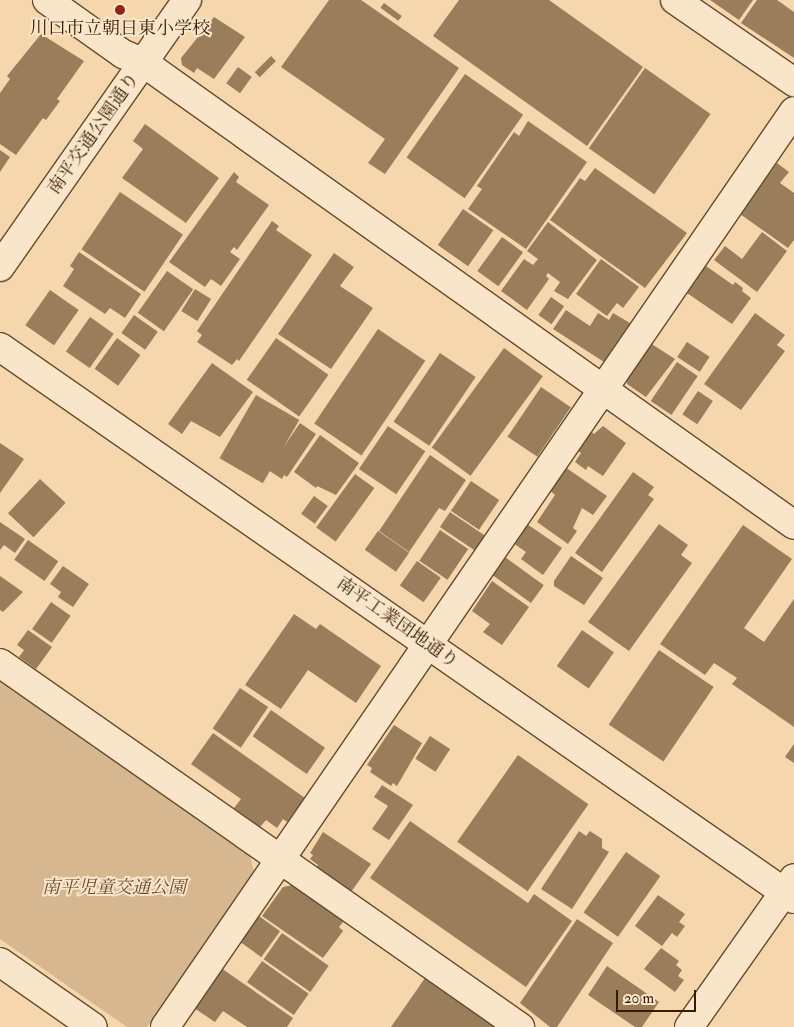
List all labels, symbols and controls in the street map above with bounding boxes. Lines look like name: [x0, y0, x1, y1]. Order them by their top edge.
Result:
marker: 川口市立朝日東小学校: [114, 4, 126, 16]
place label: 川口市立朝日東小学校: [30, 18, 210, 40]
street label: 南平交通公園通り: [44, 69, 144, 199]
street label: 南平工業団地通り: [332, 573, 462, 673]
park label: 南平児童交通公園: [42, 877, 186, 899]
scale bar: [619, 980, 699, 1012]
text: 20 m: [624, 989, 654, 1008]

